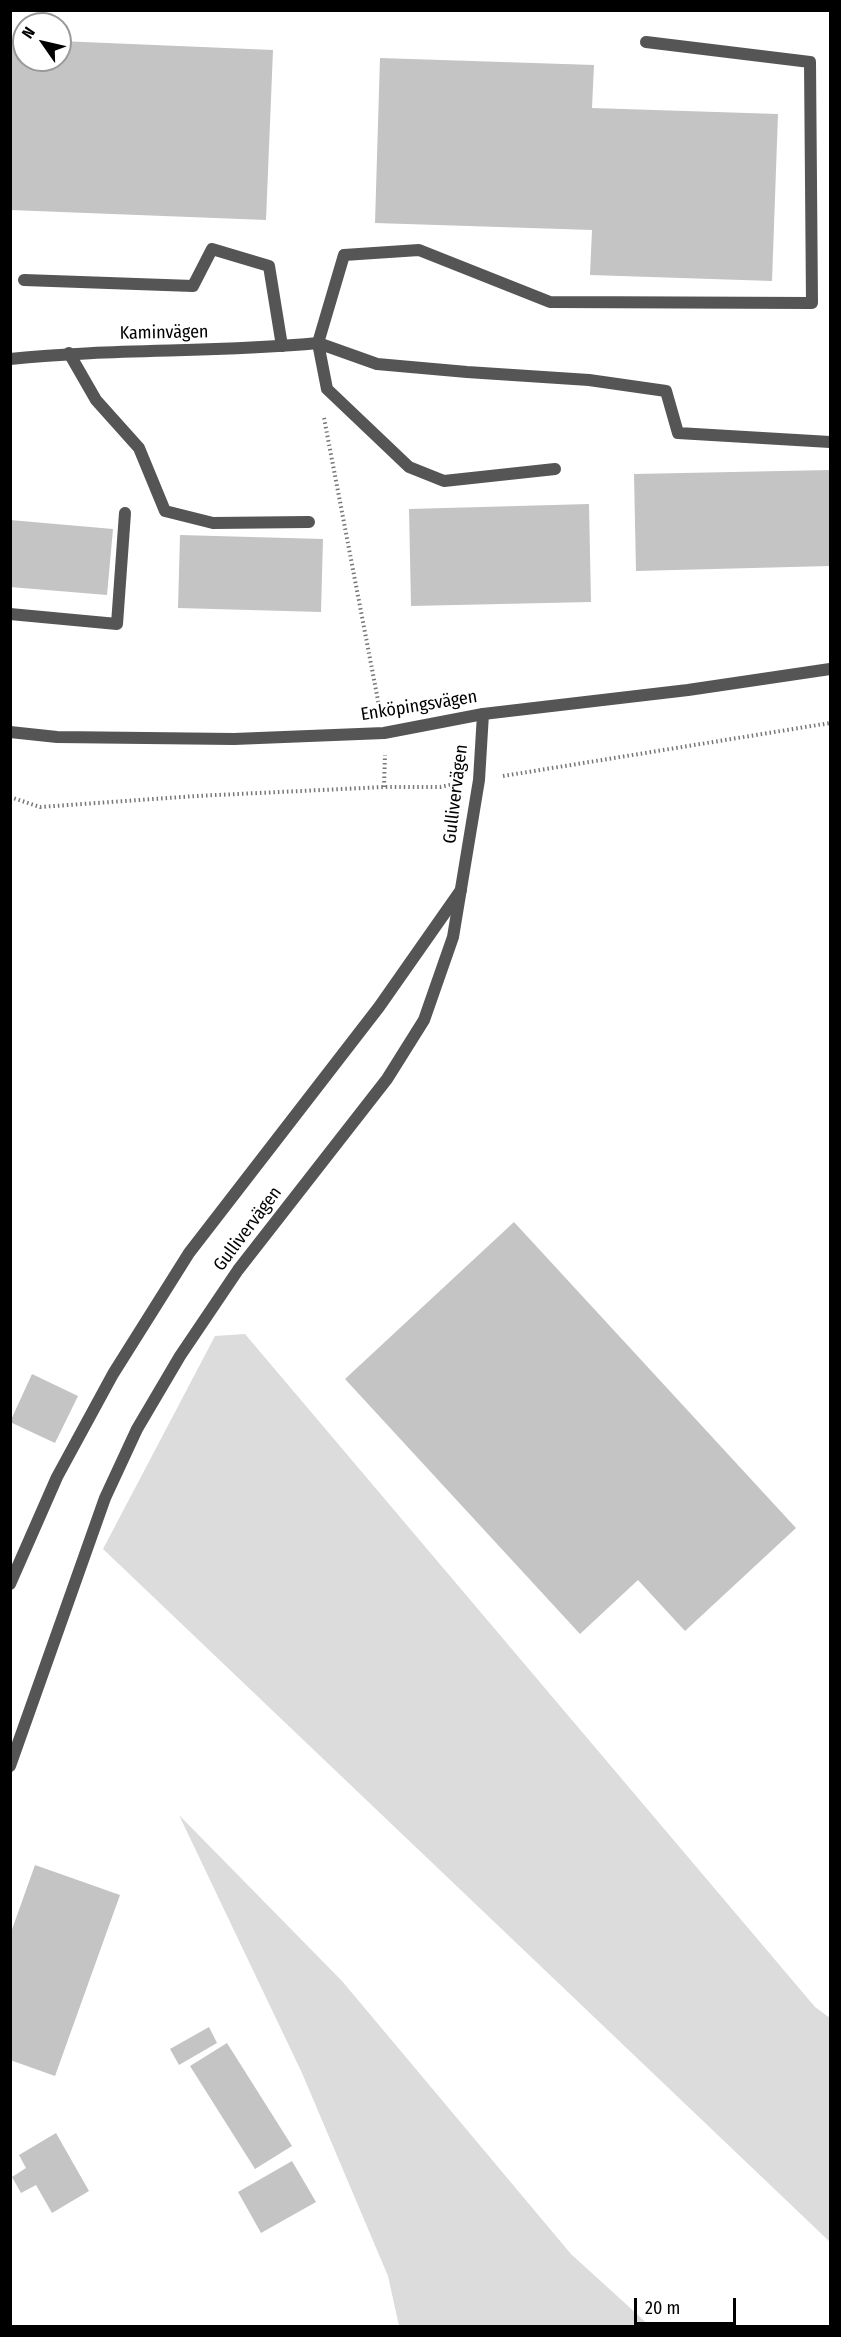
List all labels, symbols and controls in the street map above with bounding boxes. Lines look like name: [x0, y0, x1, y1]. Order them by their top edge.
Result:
north arrow: [12, 12, 72, 72]
text: N: [18, 23, 39, 42]
street label: Kaminvägen: [119, 321, 209, 345]
street label: Enköpingsvägen: [359, 686, 479, 726]
street label: Gullivervägen: [439, 743, 473, 845]
street label: Gullivervägen: [209, 1183, 287, 1275]
scale bar: [637, 2286, 739, 2324]
text: 20 m: [645, 2297, 680, 2319]

